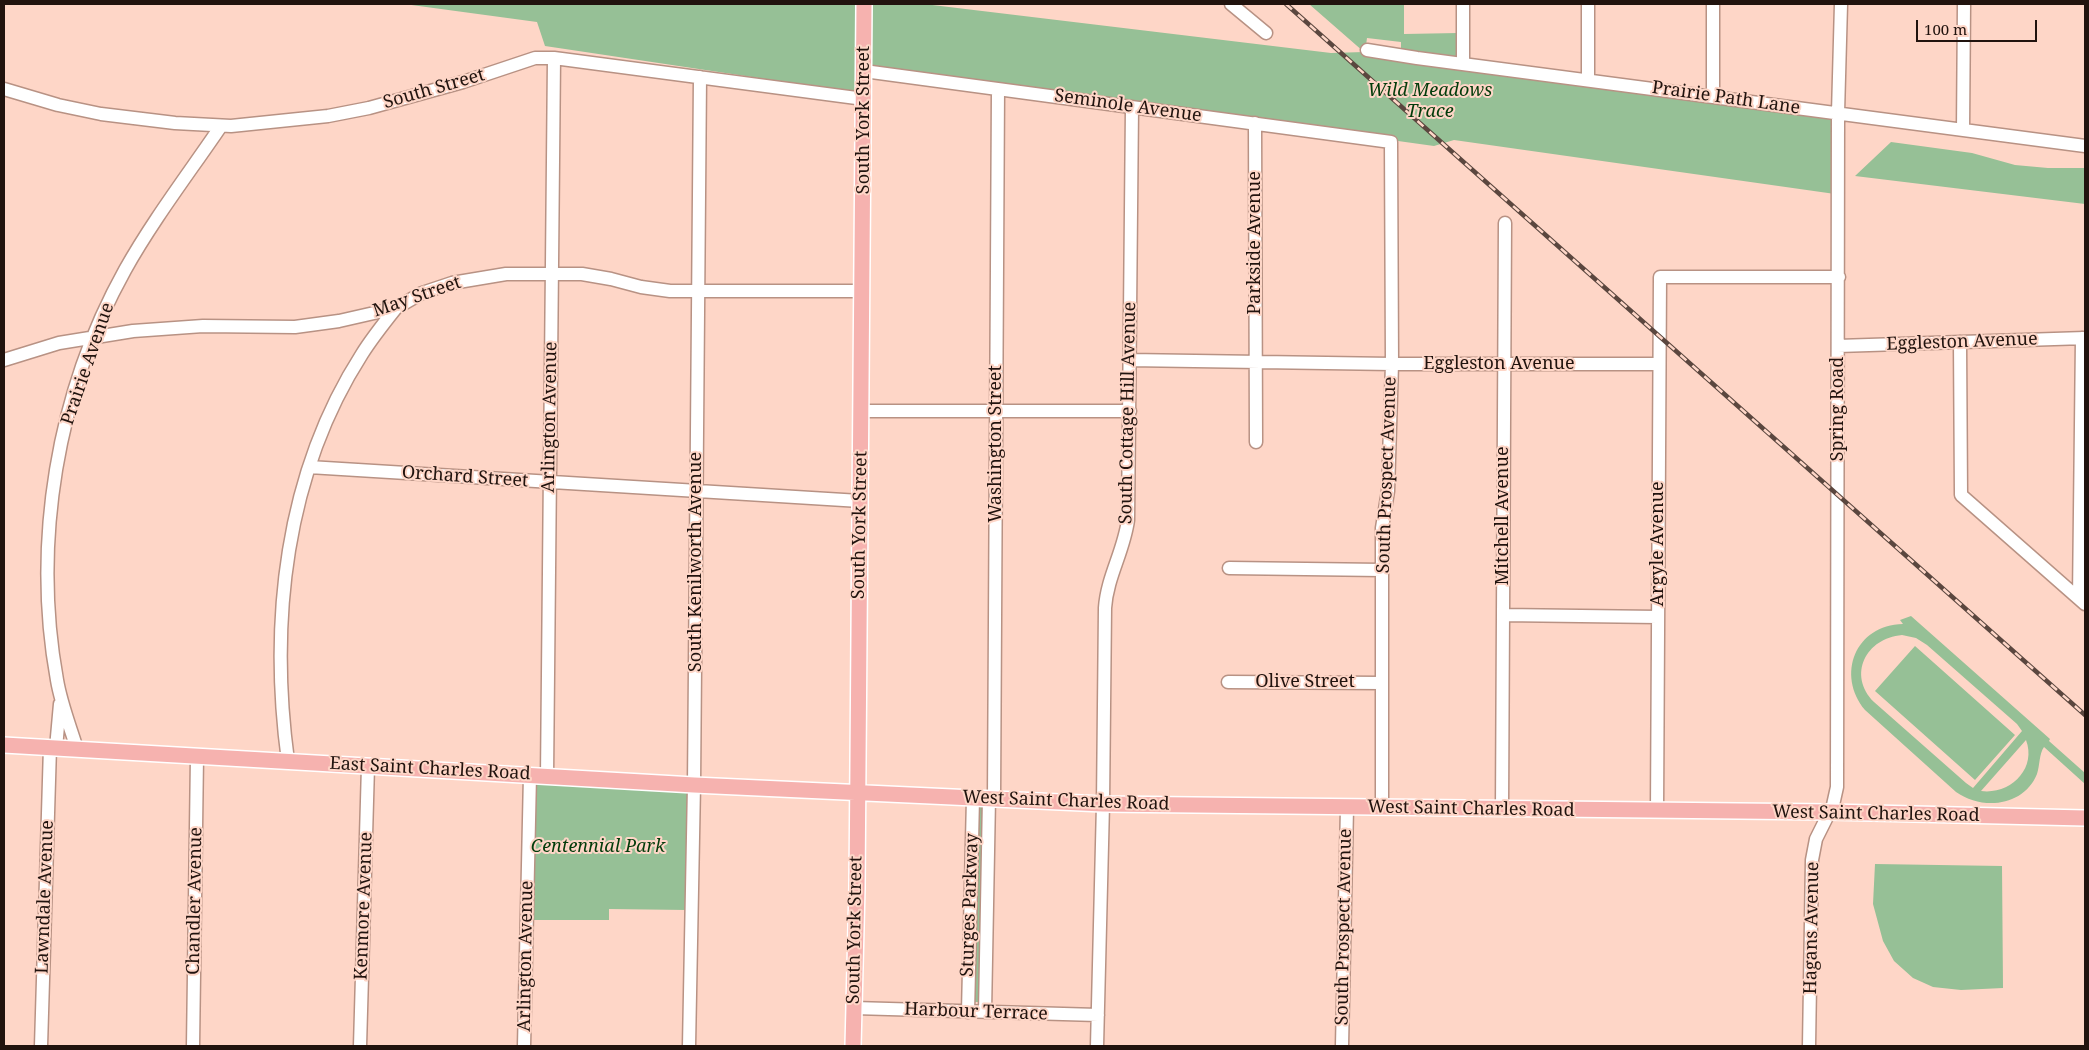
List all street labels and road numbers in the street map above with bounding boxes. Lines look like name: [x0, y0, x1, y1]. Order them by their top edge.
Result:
street label: South York Street: [853, 46, 875, 194]
street label: South Street: [381, 64, 487, 114]
street label: Prairie Path Lane: [1650, 77, 1802, 119]
street label: Seminole Avenue: [1053, 85, 1203, 127]
street label: Parkside Avenue: [1244, 171, 1266, 315]
street label: May Street: [370, 272, 464, 322]
street label: Prairie Avenue: [57, 300, 119, 428]
street label: South Cottage Hill Avenue: [1115, 302, 1141, 524]
street label: Eggleston Avenue: [1886, 329, 2038, 355]
street label: Arlington Avenue: [538, 341, 562, 493]
street label: Eggleston Avenue: [1423, 353, 1575, 375]
street label: Spring Road: [1827, 357, 1849, 461]
street label: Washington Street: [985, 365, 1007, 523]
street label: South Prospect Avenue: [1373, 376, 1401, 574]
street label: Mitchell Avenue: [1492, 446, 1514, 586]
street label: South York Street: [848, 451, 872, 599]
street label: South Kenilworth Avenue: [685, 452, 707, 672]
street label: Orchard Street: [401, 462, 529, 492]
street label: Argyle Avenue: [1647, 481, 1669, 607]
street label: Olive Street: [1255, 671, 1355, 693]
street label: East Saint Charles Road: [329, 753, 531, 785]
street label: West Saint Charles Road: [962, 787, 1170, 815]
street label: West Saint Charles Road: [1367, 796, 1575, 822]
street label: West Saint Charles Road: [1772, 801, 1980, 827]
street label: Lawndale Avenue: [32, 820, 58, 974]
street label: Chandler Avenue: [183, 827, 207, 975]
street label: South Prospect Avenue: [1331, 828, 1357, 1026]
street label: Kenmore Avenue: [351, 832, 377, 980]
street label: Sturges Parkway: [957, 833, 983, 977]
street label: South York Street: [843, 856, 867, 1004]
street label: Hagans Avenue: [1800, 861, 1824, 995]
street label: Arlington Avenue: [514, 880, 538, 1032]
street label: Harbour Terrace: [904, 999, 1048, 1025]

